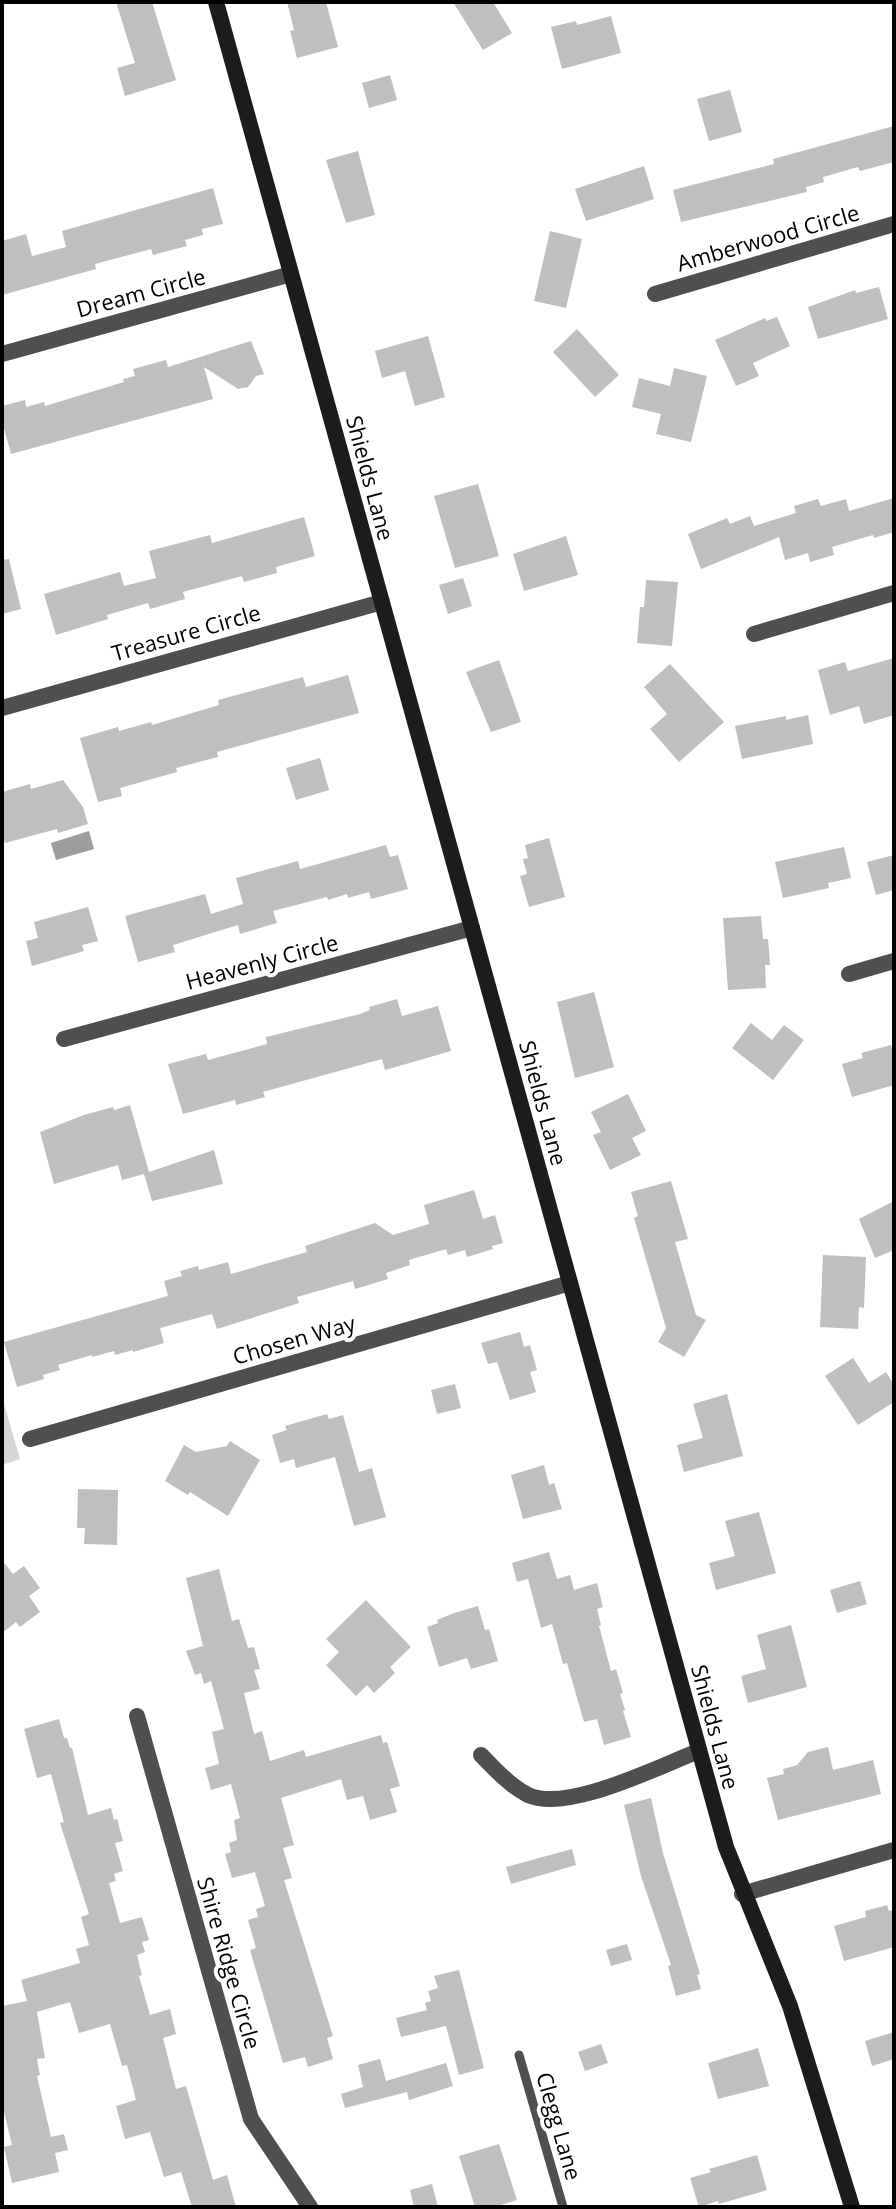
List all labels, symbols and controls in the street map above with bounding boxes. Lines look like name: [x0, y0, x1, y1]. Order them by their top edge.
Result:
street label: Amberwood Circle: [673, 197, 863, 277]
street label: Dream Circle: [73, 260, 209, 324]
street label: Shields Lane: [340, 412, 402, 544]
street label: Treasure Circle: [108, 596, 264, 668]
street label: Heavenly Circle: [182, 926, 341, 996]
street label: Shields Lane: [513, 1037, 575, 1169]
street label: Chosen Way: [229, 1307, 359, 1371]
street label: Shields Lane: [685, 1661, 747, 1793]
street label: Shire Ridge Circle: [191, 1873, 269, 2052]
street label: Clegg Lane: [530, 2068, 590, 2183]

